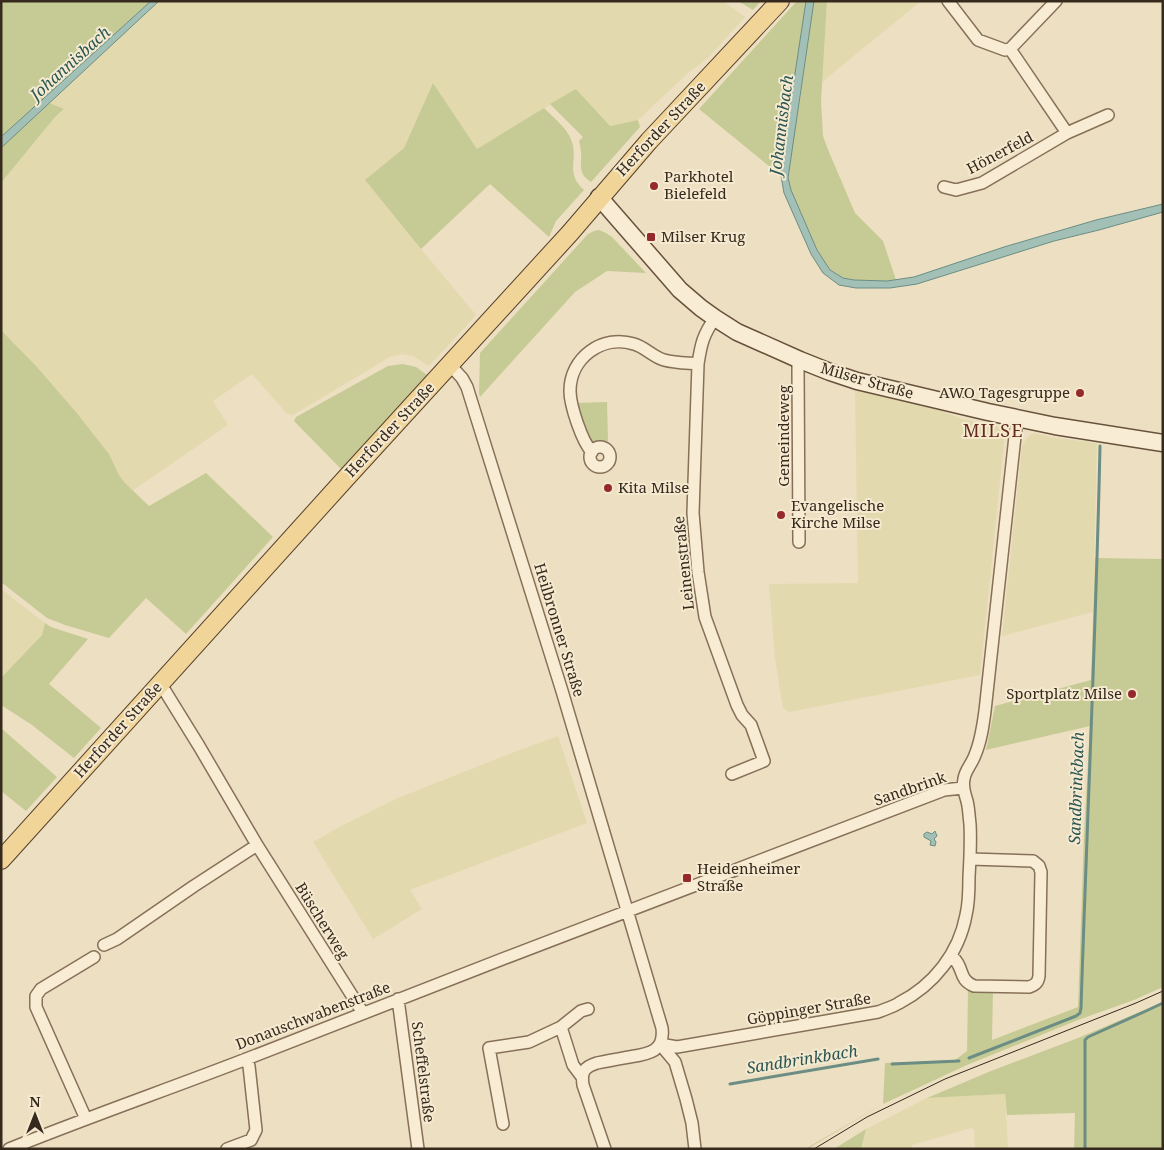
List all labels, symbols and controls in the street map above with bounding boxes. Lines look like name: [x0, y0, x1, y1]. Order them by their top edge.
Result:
water label: Johannisbach: [23, 21, 115, 107]
water label: Johannisbach: [764, 73, 798, 179]
street label: Herforder Straße: [611, 77, 709, 180]
street label: Hönerfeld: [963, 126, 1036, 178]
place label: Parkhotel Bielefeld: [664, 166, 734, 203]
marker: Parkhotel Bielefeld: [648, 180, 660, 192]
place label: Milser Krug: [661, 226, 745, 246]
marker: Milser Krug: [645, 231, 657, 243]
street label: Milser Straße: [819, 357, 916, 403]
street label: Herforder Straße: [340, 378, 438, 481]
place label: AWO Tagesgruppe: [939, 382, 1070, 402]
street label: Gemeindeweg: [773, 385, 793, 487]
marker: AWO Tagesgruppe: [1074, 387, 1086, 399]
district label: MILSE: [963, 418, 1023, 442]
place label: Kita Milse: [618, 477, 689, 497]
marker: Kita Milse: [602, 482, 614, 494]
place label: Evangelische Kirche Milse: [791, 495, 884, 532]
marker: Evangelische Kirche Milse: [775, 509, 787, 521]
street label: Leinenstraße: [668, 515, 698, 611]
street label: Heilbronner Straße: [530, 560, 590, 699]
street label: Herforder Straße: [69, 677, 166, 782]
place label: Sportplatz Milse: [1006, 683, 1122, 703]
marker: Sportplatz Milse: [1126, 688, 1138, 700]
water label: Sandbrinkbach: [1063, 731, 1089, 845]
street label: Sandbrink: [871, 766, 949, 810]
place label: Heidenheimer Straße: [697, 858, 800, 895]
marker: Heidenheimer Straße: [681, 872, 693, 884]
street label: Büscherweg: [291, 878, 354, 963]
street label: Donauschwabenstraße: [232, 976, 393, 1054]
street label: Göppinger Straße: [745, 987, 872, 1029]
street label: Scheffelstraße: [408, 1020, 440, 1123]
water label: Sandbrinkbach: [745, 1039, 860, 1079]
north arrow: [10, 1090, 60, 1140]
text: N: [29, 1092, 41, 1111]

